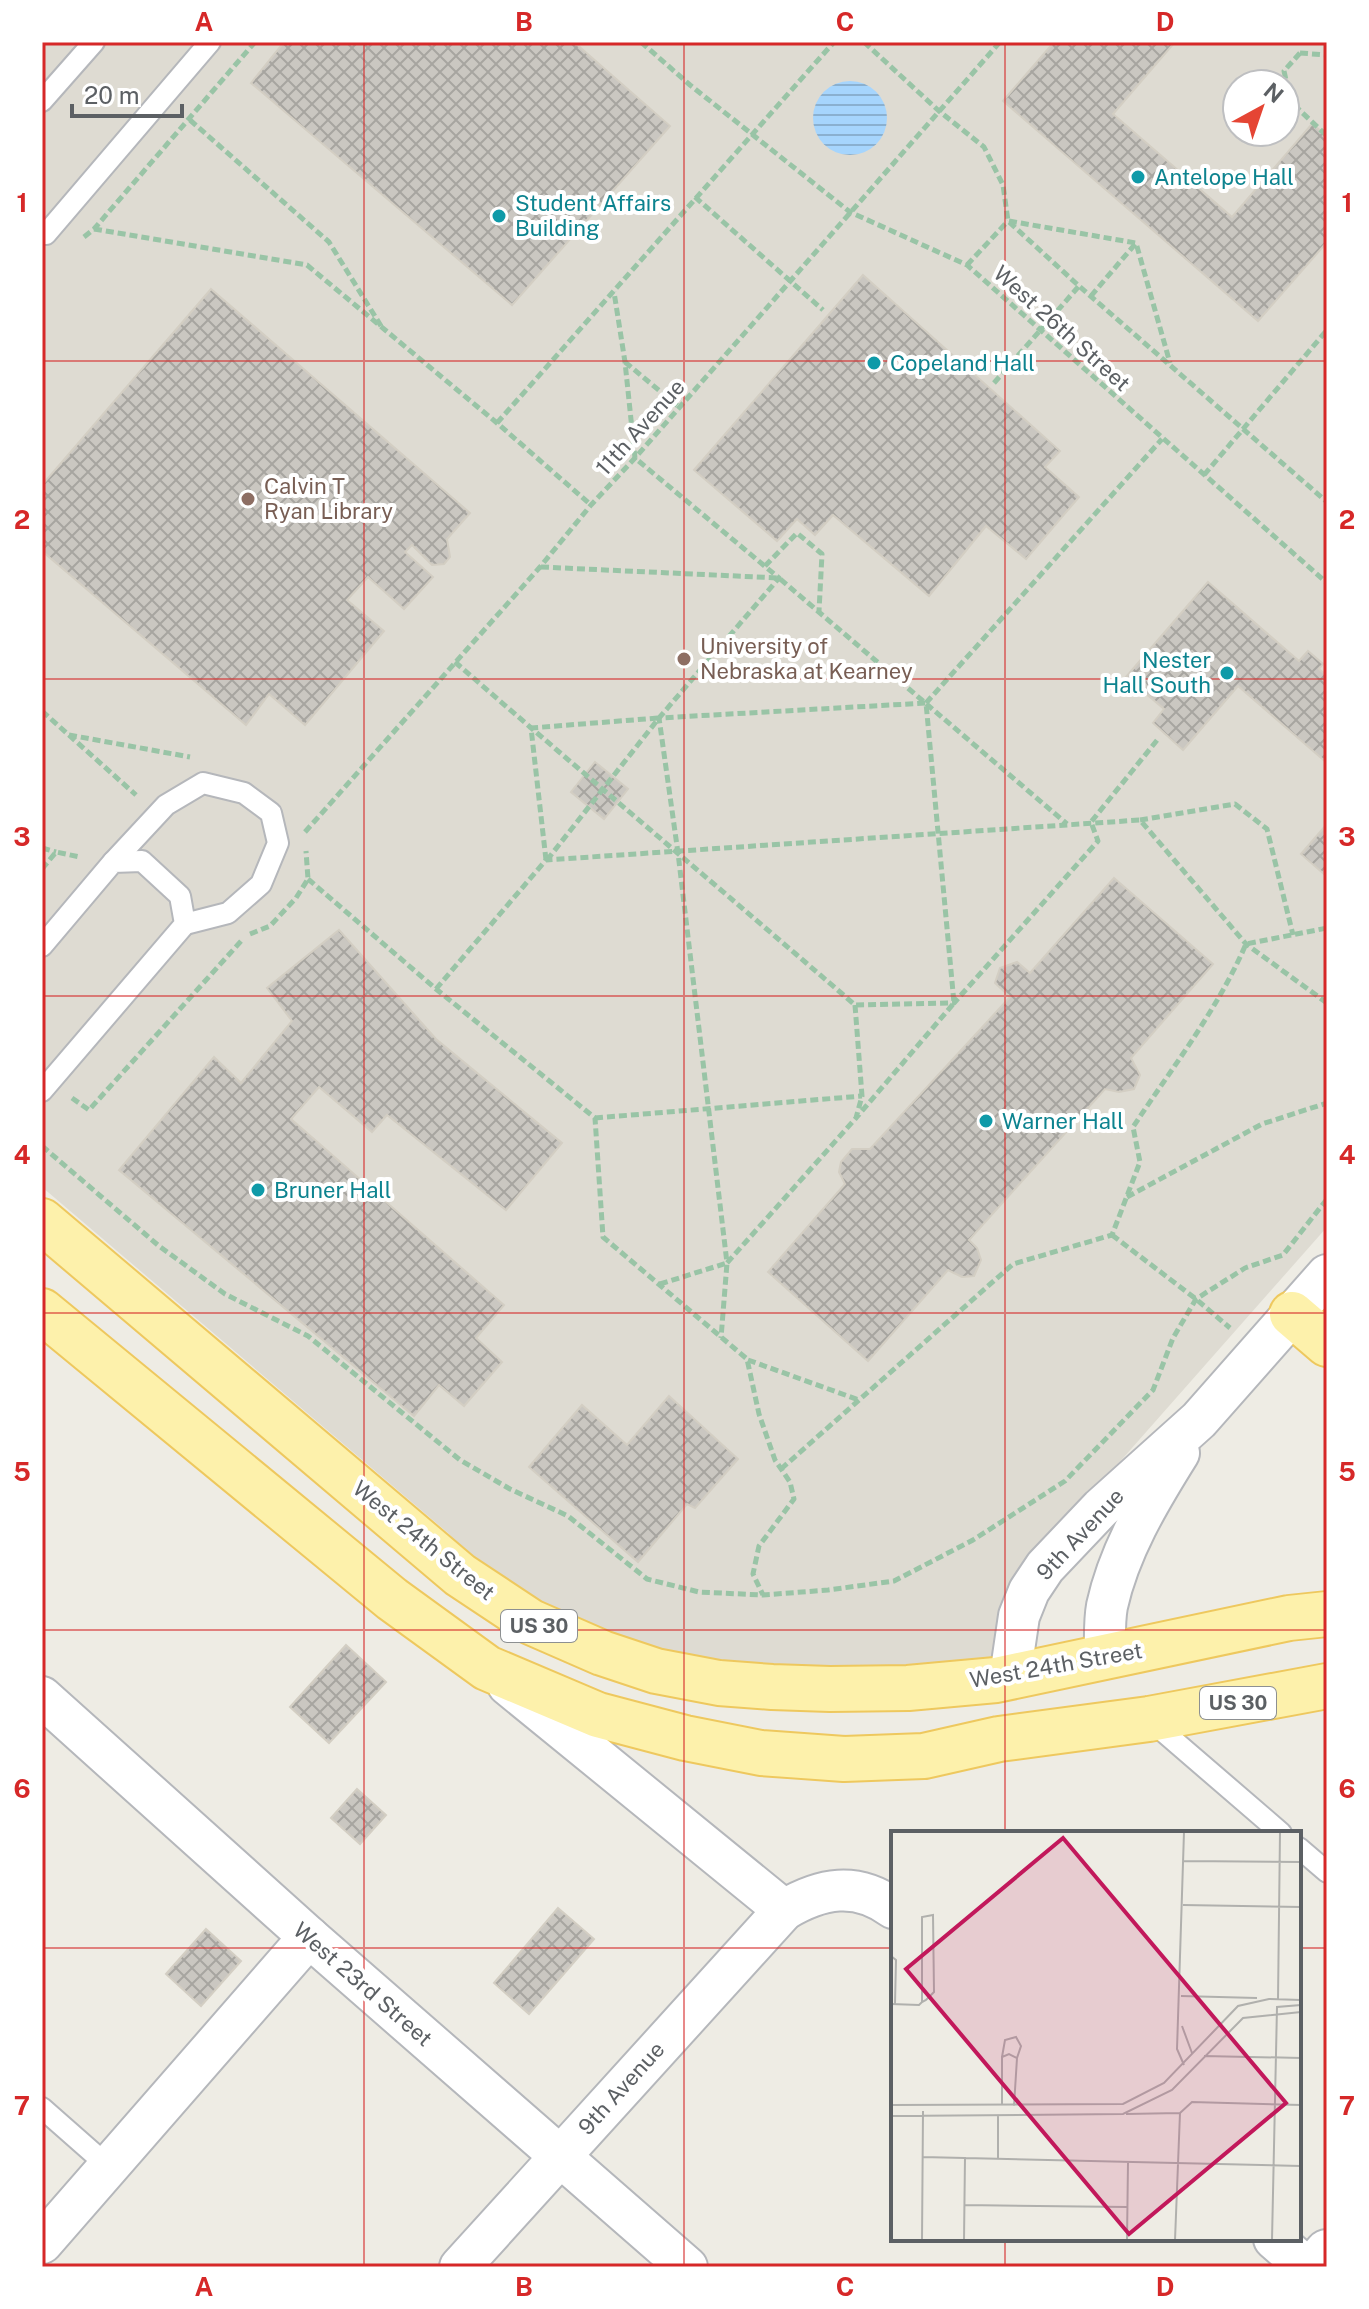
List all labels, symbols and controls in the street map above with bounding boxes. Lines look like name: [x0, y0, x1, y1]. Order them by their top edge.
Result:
text: A: [195, 6, 214, 37]
text: B: [515, 6, 533, 37]
text: C: [836, 6, 854, 37]
text: D: [1156, 6, 1174, 37]
scale bar: [72, 68, 182, 118]
north arrow: [1221, 68, 1301, 148]
text: N: [1259, 77, 1289, 108]
text: 20 m: [84, 81, 140, 109]
place label: Antelope Hall: [1154, 164, 1294, 190]
marker: Antelope Hall: [1129, 168, 1147, 186]
text: 1: [16, 187, 28, 218]
text: 1: [1341, 187, 1353, 218]
place label: Student Affairs Building: [515, 190, 671, 241]
marker: Student Affairs Building: [490, 207, 508, 225]
street label: West 26th Street: [988, 260, 1136, 396]
place label: Copeland Hall: [890, 350, 1035, 376]
marker: Copeland Hall: [865, 354, 883, 372]
street label: 11th Avenue: [590, 374, 690, 480]
place label: Calvin T Ryan Library: [264, 473, 393, 524]
marker: Calvin T Ryan Library: [239, 490, 257, 508]
text: 2: [14, 504, 30, 535]
text: 2: [1339, 504, 1355, 535]
place label: University of Nebraska at Kearney: [700, 633, 913, 684]
place label: Nester Hall South: [1103, 647, 1211, 698]
marker: University of Nebraska at Kearney: [675, 650, 693, 668]
marker: Nester Hall South: [1218, 664, 1236, 682]
text: 3: [13, 821, 31, 852]
text: 3: [1338, 821, 1356, 852]
place label: Warner Hall: [1002, 1108, 1124, 1134]
marker: Warner Hall: [977, 1112, 995, 1130]
text: 4: [13, 1139, 31, 1170]
text: 4: [1338, 1139, 1356, 1170]
place label: Bruner Hall: [274, 1177, 391, 1203]
marker: Bruner Hall: [249, 1181, 267, 1199]
text: 5: [13, 1456, 31, 1487]
text: 5: [1338, 1456, 1356, 1487]
street label: West 24th Street: [348, 1475, 500, 1605]
street label: 9th Avenue: [1031, 1483, 1129, 1585]
road number: US 30: [501, 1610, 577, 1642]
street label: West 24th Street: [968, 1637, 1144, 1693]
road number: US 30: [1200, 1687, 1276, 1719]
text: 6: [13, 1773, 31, 1804]
text: 6: [1338, 1773, 1356, 1804]
inset map: [891, 1831, 1301, 2241]
street label: West 23rd Street: [288, 1917, 438, 2051]
street label: 9th Avenue: [573, 2036, 669, 2140]
text: 7: [14, 2090, 30, 2121]
text: 7: [1339, 2090, 1355, 2121]
text: A: [195, 2271, 214, 2302]
text: B: [515, 2271, 533, 2302]
text: C: [836, 2271, 854, 2302]
text: D: [1156, 2271, 1174, 2302]

